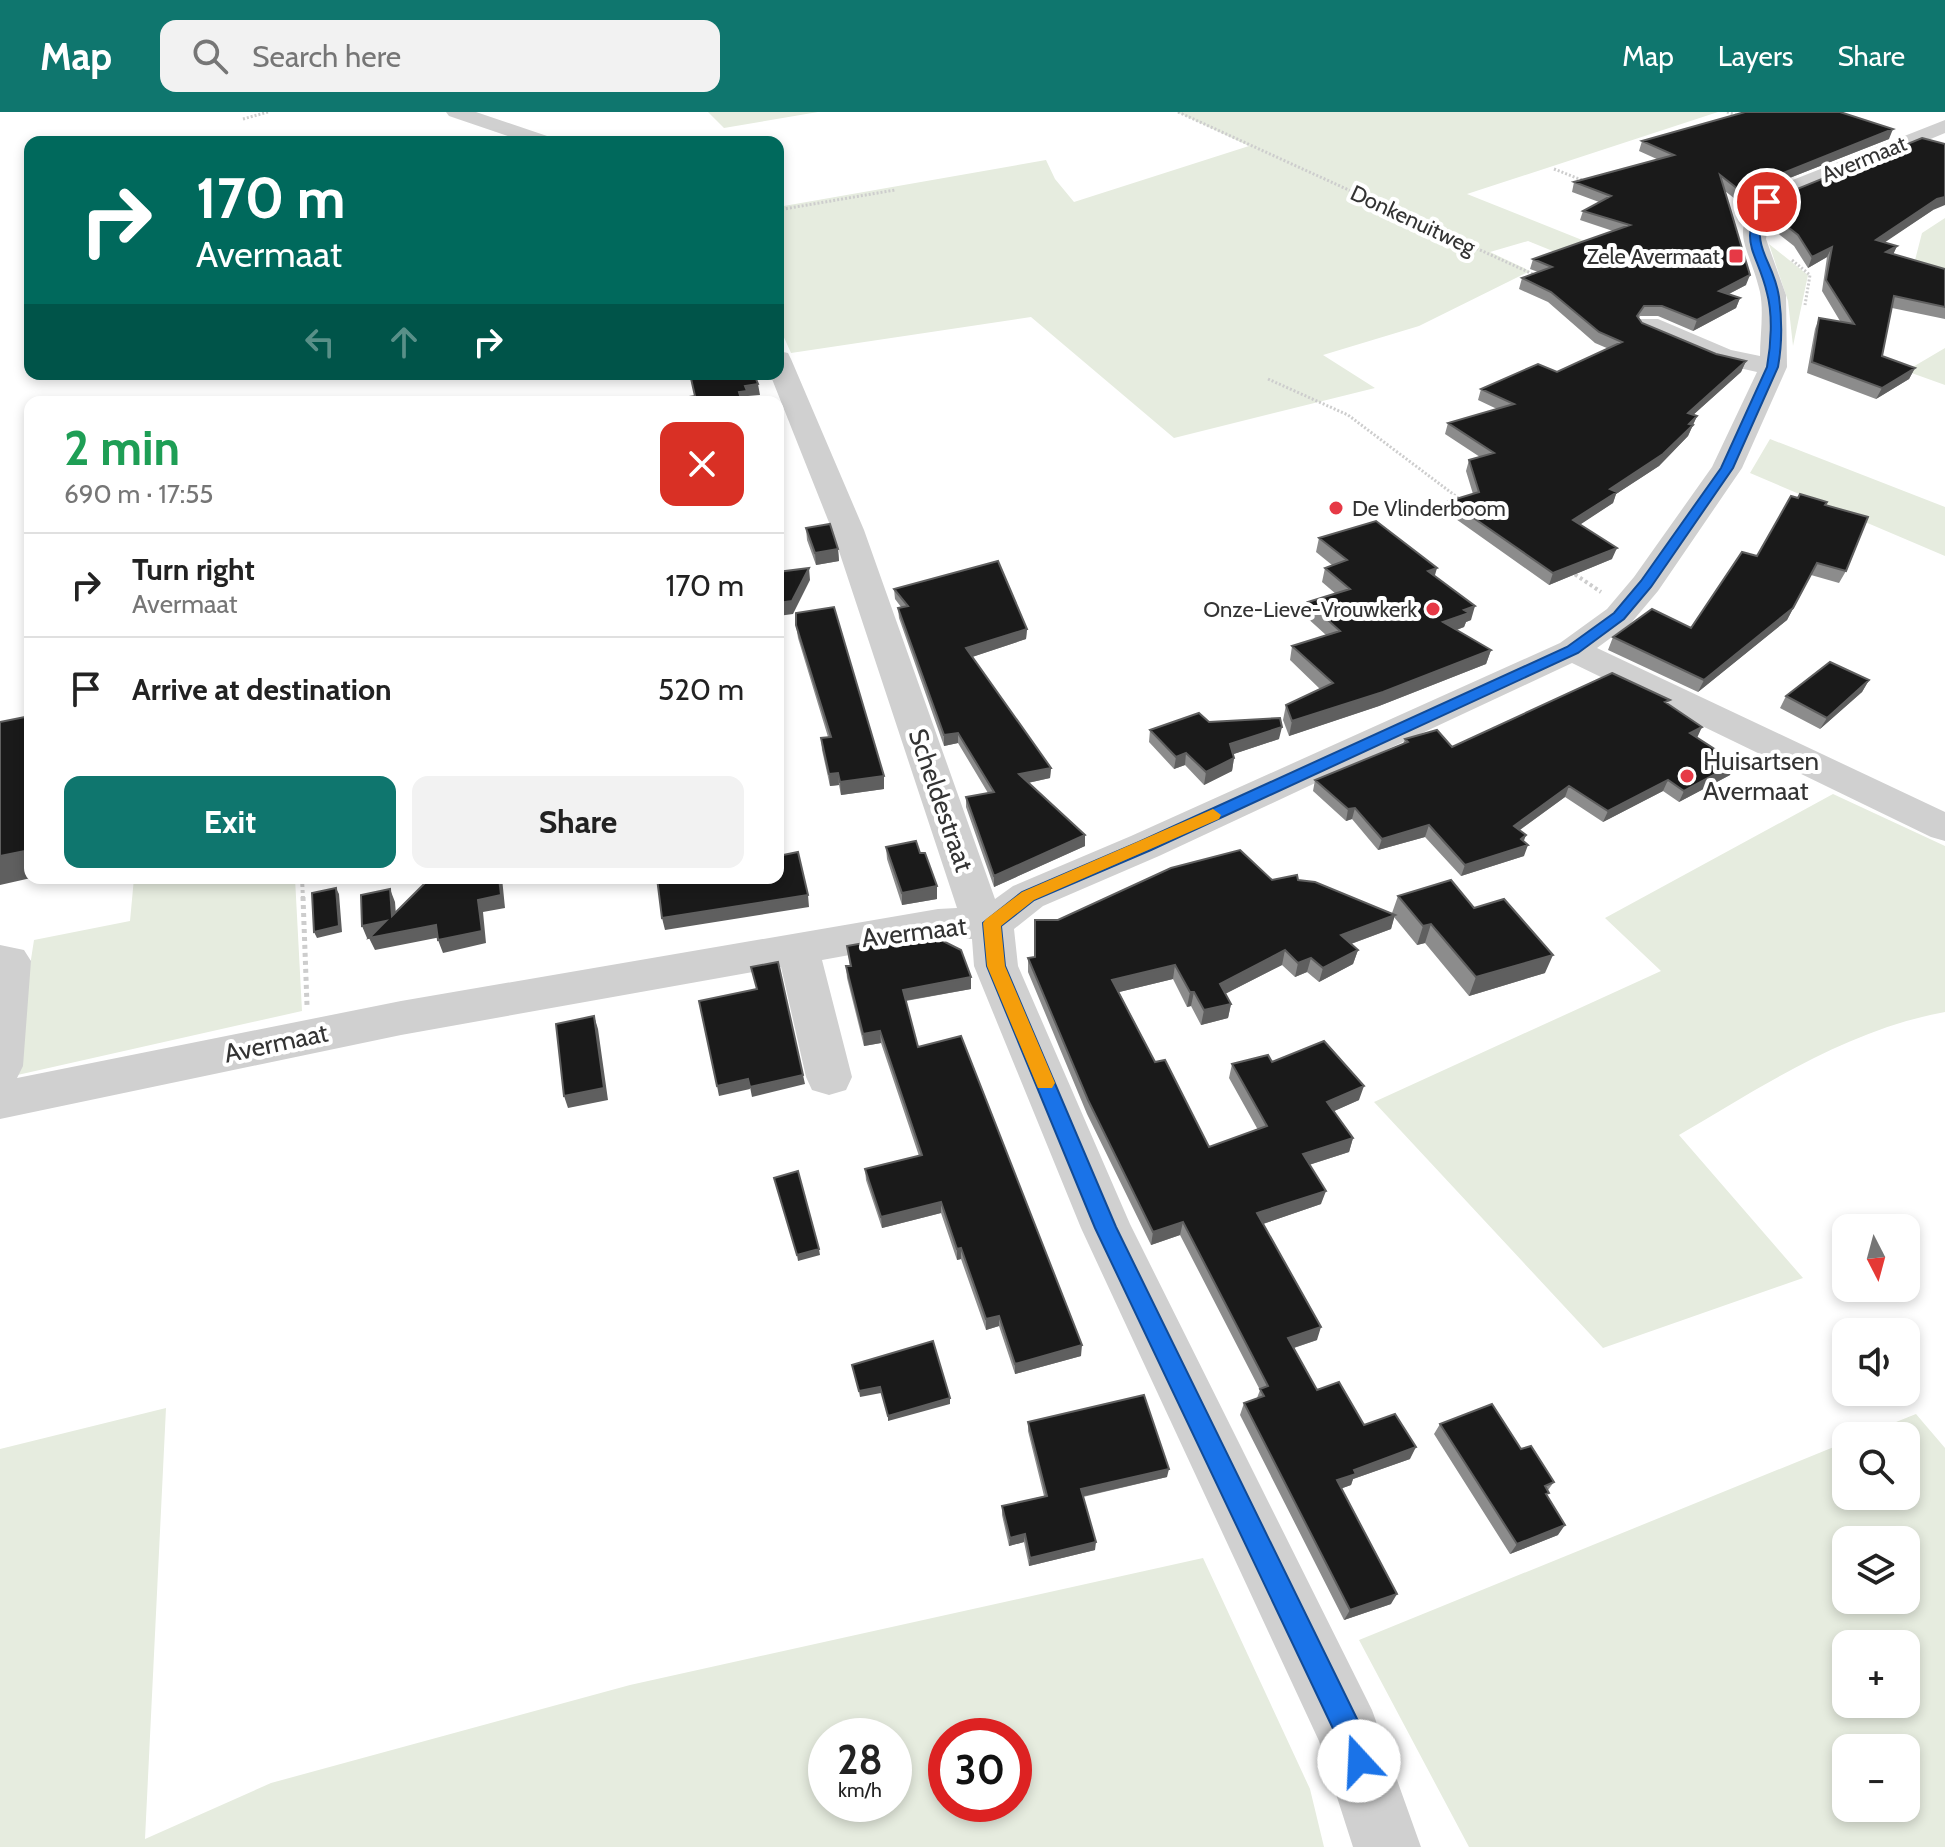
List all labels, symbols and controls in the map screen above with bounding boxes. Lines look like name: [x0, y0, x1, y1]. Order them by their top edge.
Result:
search box: [160, 20, 720, 92]
text: Map: [40, 33, 112, 80]
icon: search: [188, 34, 232, 78]
text: Search here: [252, 38, 401, 75]
text: Map: [1622, 39, 1674, 73]
text: Layers: [1718, 39, 1793, 73]
text: Share: [1837, 39, 1905, 73]
street label: Avermaat: [1818, 130, 1911, 188]
text: 170 m: [196, 164, 346, 232]
icon: right: [64, 168, 168, 272]
pin: [1733, 168, 1801, 236]
street label: Donkenuitweg: [1346, 179, 1481, 261]
icon: arrive: [1745, 180, 1789, 224]
text: Avermaat: [196, 232, 342, 276]
place label: Zele Avermaat: [1587, 243, 1721, 270]
marker: Zele Avermaat: [1727, 247, 1745, 265]
icon: left: [298, 320, 342, 364]
icon: ahead: [382, 320, 426, 364]
icon: right: [466, 320, 510, 364]
text: 2 min: [64, 419, 180, 477]
button: close: [660, 422, 744, 506]
text: 690 m · 17:55: [64, 478, 213, 510]
place label: De Vlinderboom: [1352, 495, 1506, 522]
marker: De Vlinderboom: [1327, 499, 1345, 517]
text: Turn right: [132, 551, 255, 588]
icon: right: [64, 563, 108, 607]
text: 170 m: [665, 567, 744, 604]
text: Avermaat: [132, 588, 237, 620]
place label: Onze-Lieve-Vrouwkerk: [1203, 596, 1417, 623]
marker: Onze-Lieve-Vrouwkerk: [1424, 600, 1442, 618]
icon: arrive: [64, 667, 108, 711]
text: Arrive at destination: [132, 671, 392, 708]
text: 520 m: [658, 671, 744, 708]
street label: Scheldestraat: [902, 724, 980, 876]
place label: Huisartsen Avermaat: [1703, 745, 1819, 807]
marker: Huisartsen Avermaat: [1678, 767, 1696, 785]
button: Exit: [64, 776, 396, 868]
button: Share: [412, 776, 744, 868]
street label: Avermaat: [860, 910, 969, 954]
street label: Avermaat: [221, 1016, 331, 1070]
north arrow: [1832, 1214, 1920, 1302]
map controls: [1832, 1214, 1920, 1822]
button: sound: [1832, 1318, 1920, 1406]
button: search: [1832, 1422, 1920, 1510]
button: layers: [1832, 1526, 1920, 1614]
button: +: [1832, 1630, 1920, 1718]
speed limit sign: 30: [928, 1718, 1032, 1822]
position arrow: [1317, 1719, 1401, 1803]
button: −: [1832, 1734, 1920, 1822]
text: 28: [837, 1735, 883, 1784]
text: km/h: [838, 1778, 882, 1802]

